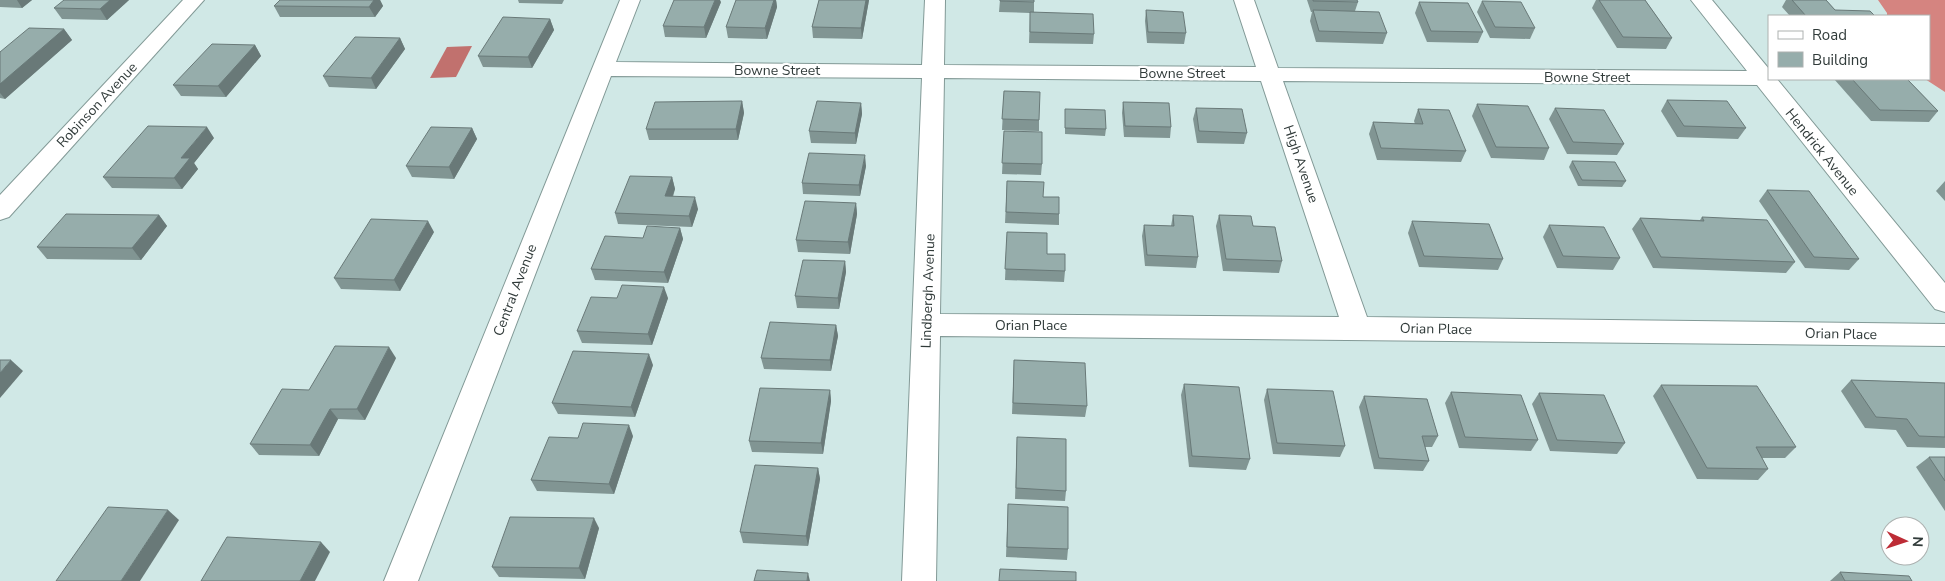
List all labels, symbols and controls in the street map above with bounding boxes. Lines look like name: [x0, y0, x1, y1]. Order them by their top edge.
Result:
legend: [1768, 15, 1930, 80]
text: Road: [1812, 25, 1847, 45]
text: Building: [1812, 50, 1868, 70]
street label: Robinson Avenue: [53, 58, 141, 152]
street label: Bowne Street: [734, 61, 820, 80]
street label: Bowne Street: [1139, 64, 1225, 83]
street label: Bowne Street: [1544, 68, 1630, 87]
street label: Hendrick Avenue: [1781, 104, 1863, 200]
street label: High Avenue: [1279, 122, 1323, 206]
street label: Lindbergh Avenue: [917, 233, 939, 349]
street label: Central Avenue: [489, 241, 541, 339]
street label: Orian Place: [995, 316, 1067, 335]
street label: Orian Place: [1400, 319, 1472, 339]
street label: Orian Place: [1805, 324, 1877, 344]
north arrow: [1880, 516, 1930, 566]
text: N: [1908, 536, 1927, 547]

